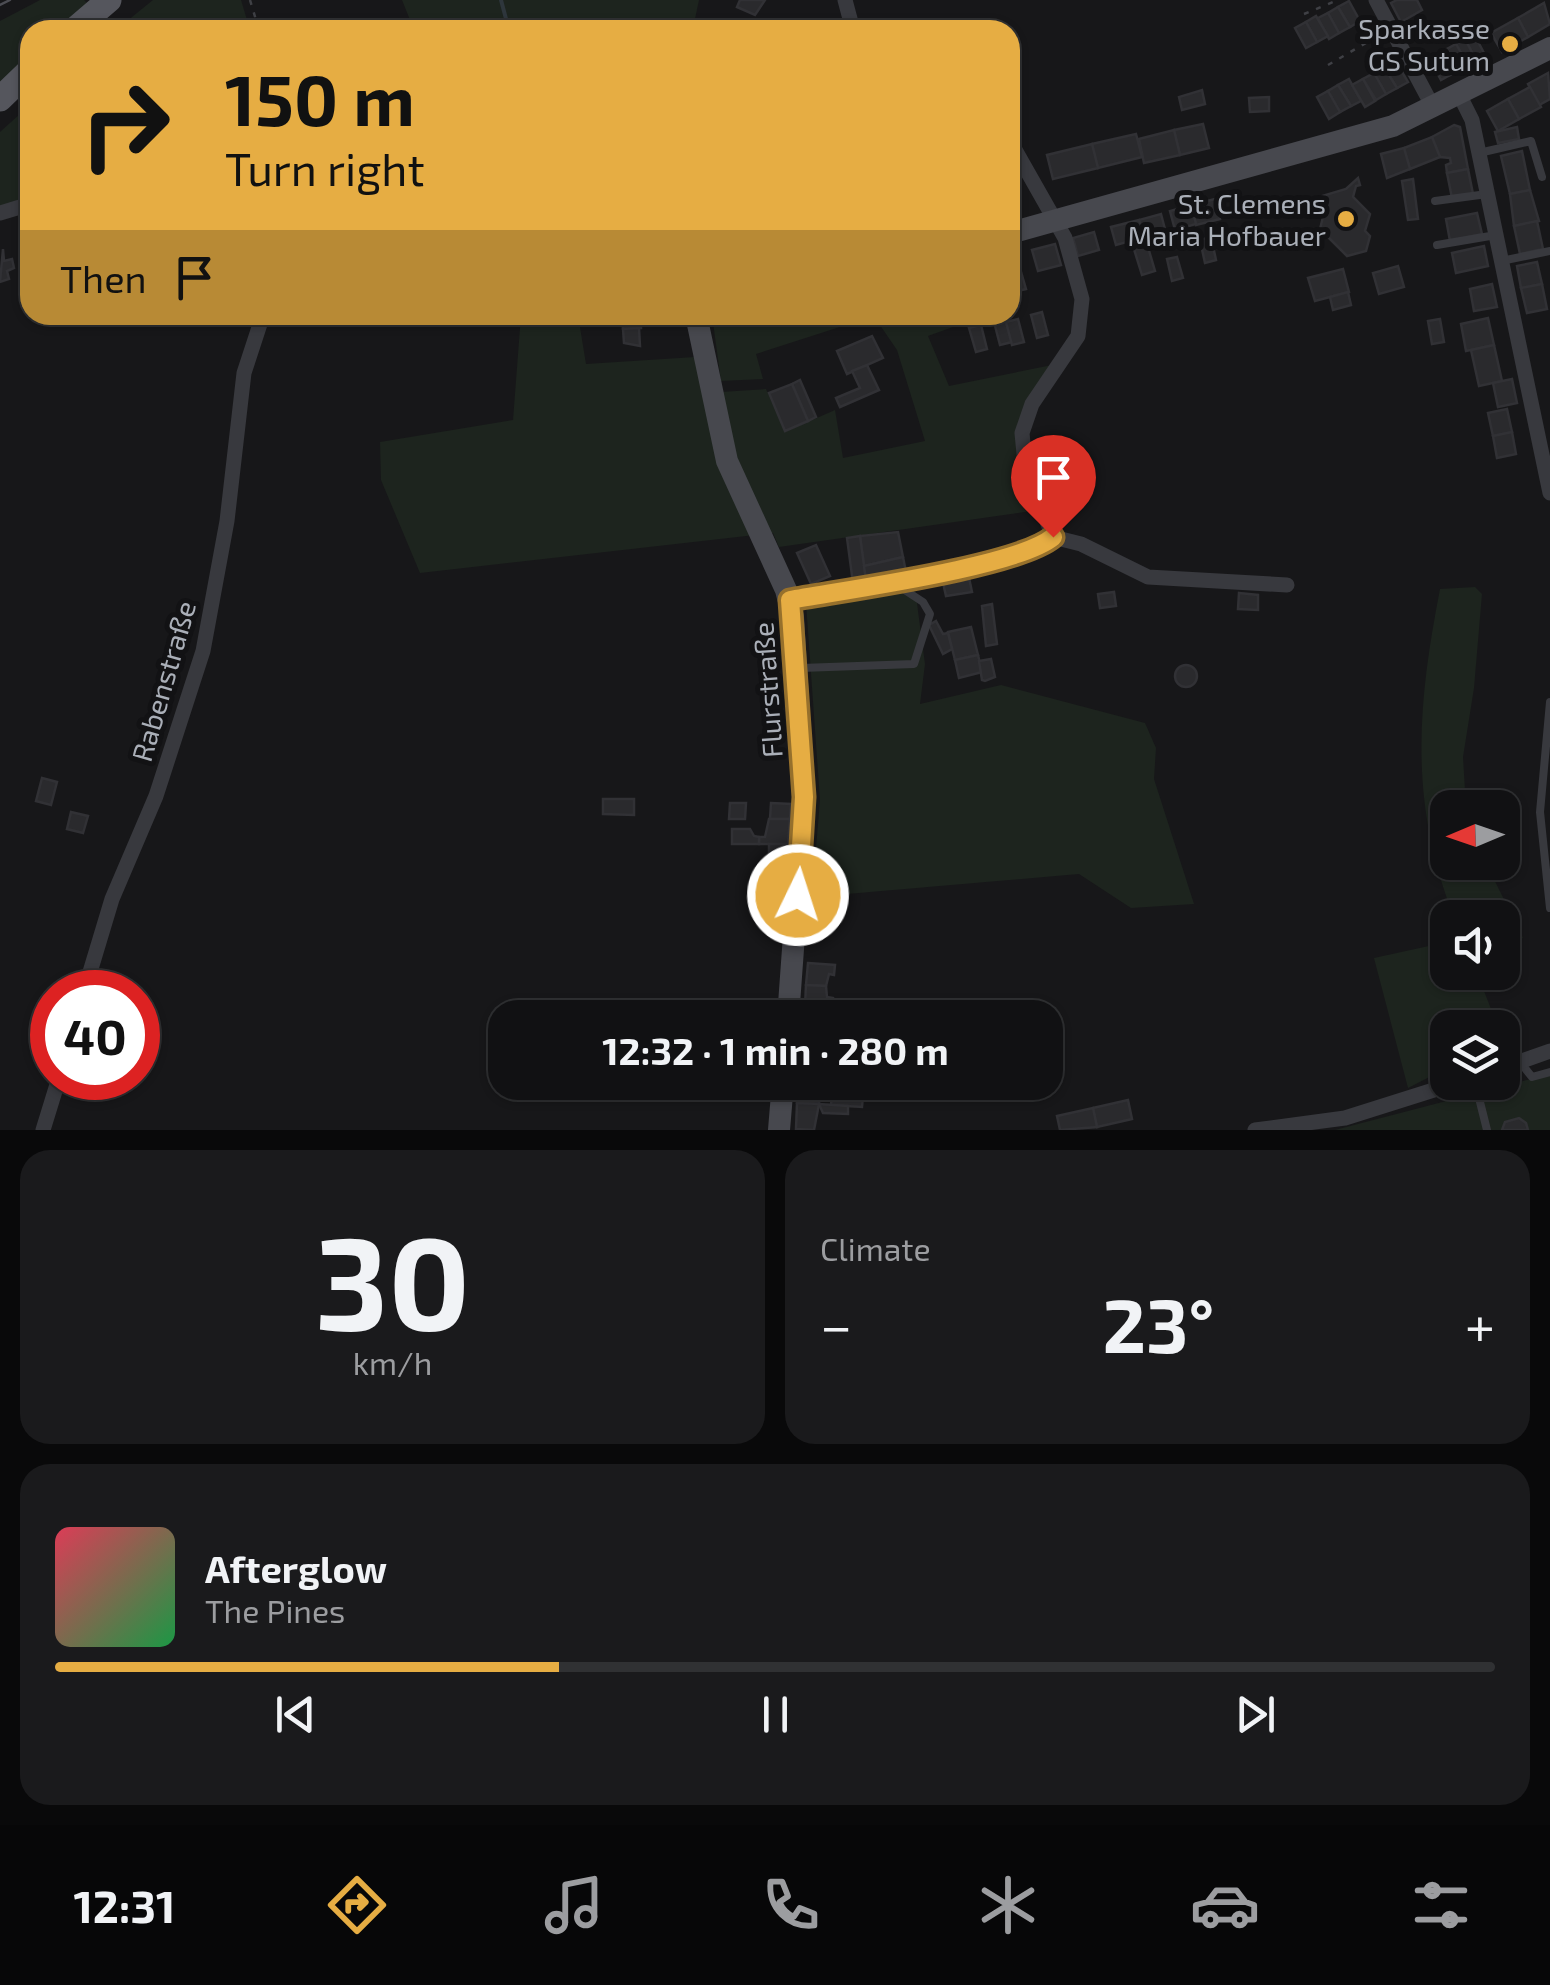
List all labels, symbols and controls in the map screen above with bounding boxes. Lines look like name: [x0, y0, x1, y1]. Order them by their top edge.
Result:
place label: Sparkasse GS Sutum: [1358, 11, 1490, 77]
marker: Sparkasse GS Sutum: [1499, 33, 1521, 55]
text: 150 m: [225, 56, 415, 140]
icon: right: [60, 60, 190, 190]
text: Turn right: [225, 141, 425, 195]
place label: St. Clemens Maria Hofbauer: [1128, 186, 1326, 252]
marker: St. Clemens Maria Hofbauer: [1335, 208, 1357, 230]
icon: arrive: [167, 250, 222, 305]
text: Then: [60, 255, 147, 301]
pin: [1011, 435, 1096, 538]
icon: arrive: [1026, 450, 1081, 505]
street label: Rabenstraße: [124, 597, 202, 765]
street label: Flurstraße: [745, 621, 789, 759]
north arrow: [1430, 790, 1520, 880]
map controls: [1430, 790, 1520, 1100]
position arrow: [746, 843, 850, 947]
button: sound: [1430, 900, 1520, 990]
speed limit sign: 40: [30, 970, 160, 1100]
button: layers: [1430, 1010, 1520, 1100]
text: 12:32 · 1 min · 280 m: [602, 1027, 949, 1073]
text: 30: [315, 1200, 470, 1356]
text: Climate: [820, 1229, 931, 1267]
text: 23°: [1102, 1278, 1214, 1368]
text: −: [820, 1291, 852, 1357]
text: +: [1465, 1291, 1495, 1357]
text: km/h: [353, 1343, 432, 1381]
text: Afterglow: [205, 1545, 387, 1591]
text: The Pines: [205, 1591, 345, 1629]
icon: previous: [268, 1687, 323, 1742]
icon: pause: [748, 1687, 803, 1742]
icon: next: [1228, 1687, 1283, 1742]
icon: directions: [322, 1870, 392, 1940]
icon: music: [539, 1870, 609, 1940]
icon: phone: [756, 1870, 826, 1940]
icon: climate: [973, 1870, 1043, 1940]
icon: car: [1190, 1870, 1260, 1940]
icon: filters: [1406, 1870, 1476, 1940]
text: 12:31: [73, 1878, 176, 1932]

